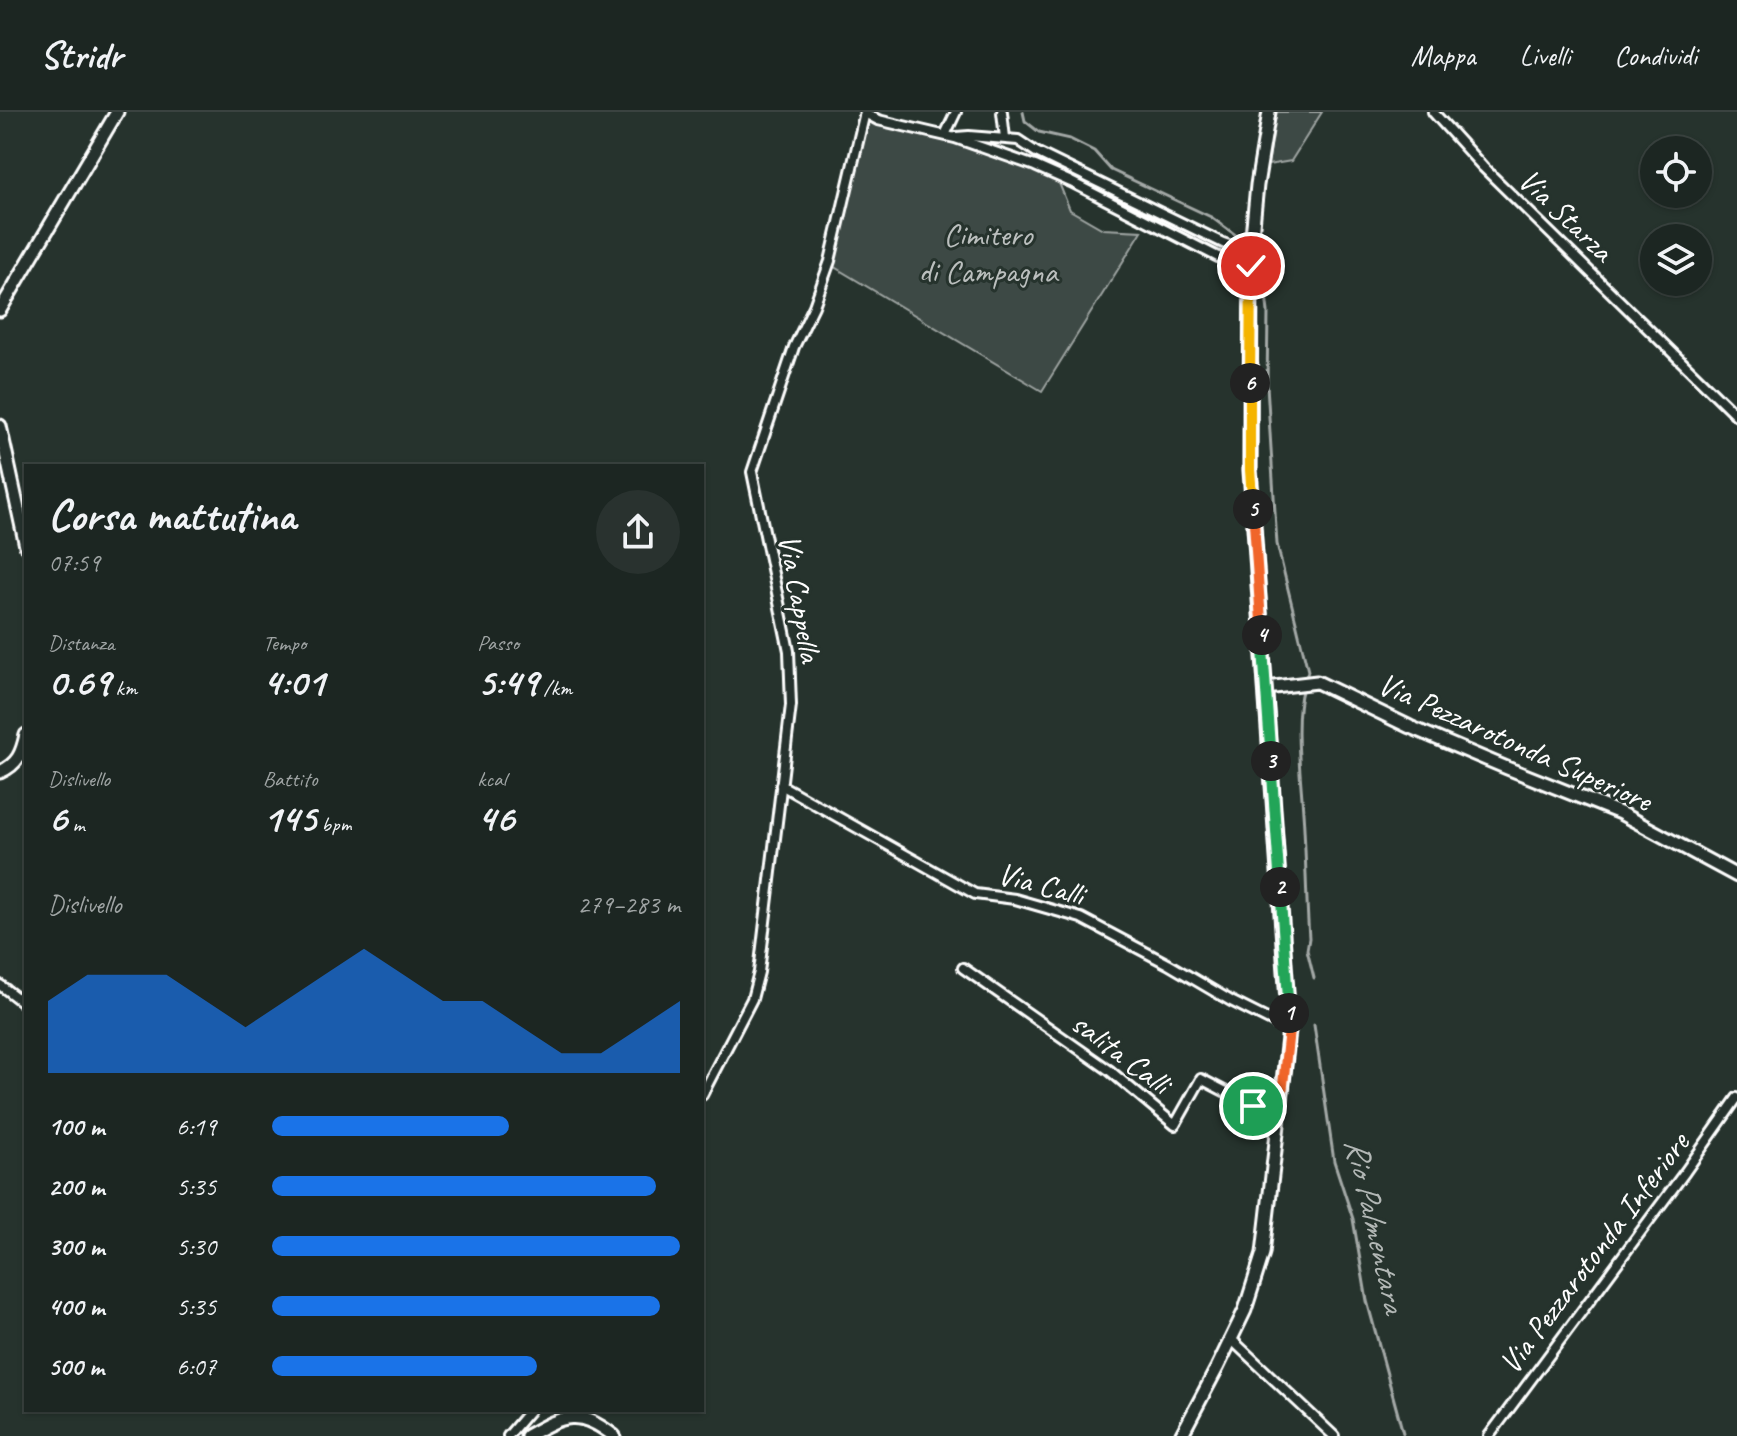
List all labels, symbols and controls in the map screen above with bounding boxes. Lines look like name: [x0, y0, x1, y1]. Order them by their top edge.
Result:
text: Stridr: [40, 32, 122, 79]
text: Mappa: [1411, 38, 1476, 73]
text: Livelli: [1520, 38, 1570, 73]
text: Condividi: [1614, 38, 1697, 73]
map controls: [1640, 136, 1712, 296]
button: locate: [1640, 136, 1712, 208]
street label: Via Starza: [1510, 160, 1624, 272]
park label: Cimitero di Campagna: [919, 214, 1059, 292]
button: layers: [1640, 224, 1712, 296]
pin: [1217, 232, 1285, 300]
icon: check: [1229, 244, 1273, 288]
pin: 6: [1230, 363, 1270, 403]
text: 6: [1245, 369, 1255, 397]
text: Corsa mattutina: [48, 488, 296, 543]
pin: 5: [1233, 489, 1273, 529]
button: share: [596, 490, 680, 574]
text: 5: [1248, 495, 1258, 523]
street label: Via Cappella: [769, 531, 832, 667]
text: 07:59: [48, 546, 100, 579]
pin: 4: [1242, 615, 1282, 655]
text: 4: [1257, 621, 1267, 649]
text: Distanza: [48, 629, 115, 657]
text: Tempo: [263, 629, 306, 657]
text: Passo: [477, 629, 519, 657]
text: 0.69: [48, 657, 110, 707]
text: 4:01: [263, 657, 325, 707]
text: 5:49: [477, 657, 538, 707]
street label: Via Pezzarotonda Superiore: [1372, 663, 1661, 822]
text: km: [110, 674, 137, 702]
text: /km: [538, 674, 572, 702]
pin: 3: [1251, 741, 1291, 781]
text: 3: [1266, 747, 1276, 775]
text: Dislivello: [48, 765, 110, 793]
text: Battito: [263, 765, 317, 793]
text: kcal: [477, 765, 506, 793]
text: 6: [48, 793, 67, 843]
text: 145: [263, 793, 316, 843]
text: 46: [477, 793, 514, 843]
text: m: [67, 810, 85, 838]
text: bpm: [316, 810, 352, 838]
street label: Via Calli: [993, 853, 1092, 916]
pin: 2: [1260, 867, 1300, 907]
text: 2: [1275, 873, 1285, 901]
text: Dislivello: [48, 888, 121, 921]
text: 279–283 m: [577, 888, 680, 921]
pin: 1: [1269, 993, 1309, 1033]
text: 1: [1284, 999, 1294, 1027]
street label: salita Calli: [1063, 1002, 1182, 1106]
pin: [1219, 1072, 1287, 1140]
icon: arrive: [1231, 1084, 1275, 1128]
text: 100 m: [48, 1110, 104, 1143]
text: 6:19: [176, 1110, 216, 1143]
street label: Via Pezzarotonda Inferiore: [1490, 1122, 1700, 1382]
water label: Rio Palmentara: [1335, 1134, 1418, 1320]
text: 200 m: [48, 1170, 104, 1203]
text: 5:35: [176, 1170, 216, 1203]
text: 300 m: [48, 1230, 104, 1263]
text: 5:30: [176, 1230, 216, 1263]
text: 400 m: [48, 1290, 104, 1323]
text: 5:35: [176, 1290, 216, 1323]
text: 500 m: [48, 1350, 104, 1383]
text: 6:07: [176, 1350, 216, 1383]

